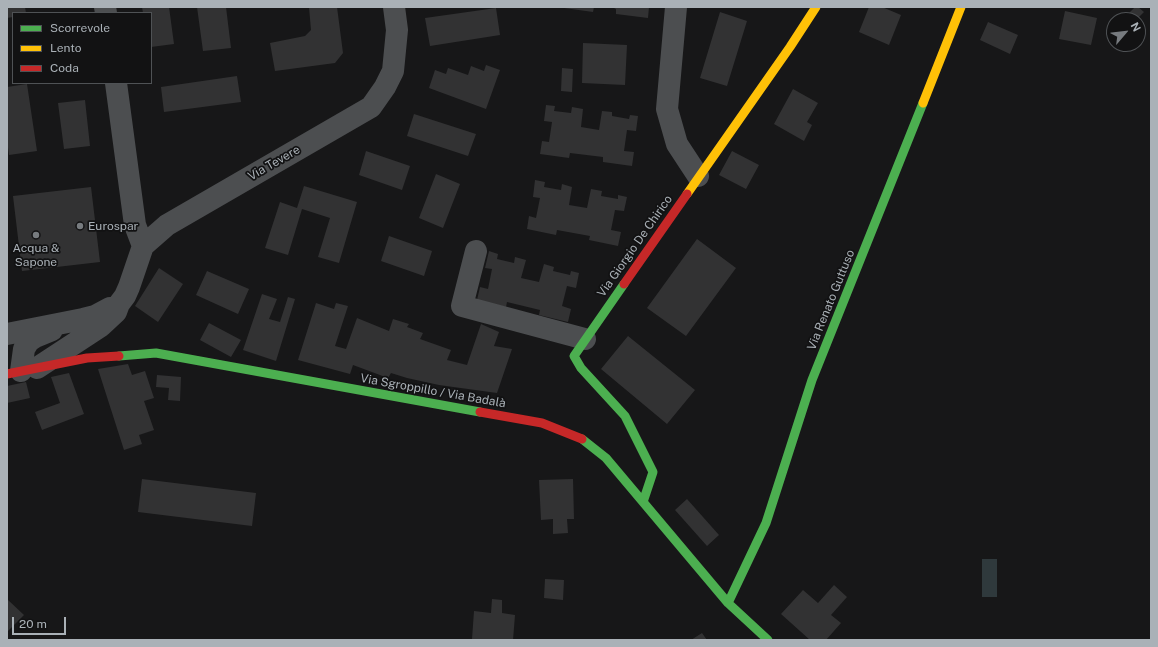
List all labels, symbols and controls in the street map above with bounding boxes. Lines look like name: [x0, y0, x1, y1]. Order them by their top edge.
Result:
legend: [12, 12, 152, 84]
north arrow: [1106, 12, 1146, 52]
text: N: [1128, 20, 1143, 33]
text: Scorrevole: [50, 21, 110, 35]
text: Lento: [50, 41, 81, 55]
text: Coda: [50, 61, 79, 75]
street label: Via Tevere: [245, 142, 303, 184]
street label: Via Giorgio De Chirico: [594, 192, 676, 300]
place label: Eurospar: [88, 219, 138, 233]
marker: Eurospar: [75, 221, 85, 231]
marker: Acqua & Sapone: [31, 230, 41, 240]
place label: Acqua & Sapone: [12, 241, 60, 269]
street label: Via Renato Guttuso: [804, 248, 858, 352]
street label: Via Sgroppillo / Via Badalà: [359, 371, 507, 411]
scale bar: [14, 609, 68, 635]
text: 20 m: [19, 617, 47, 631]

